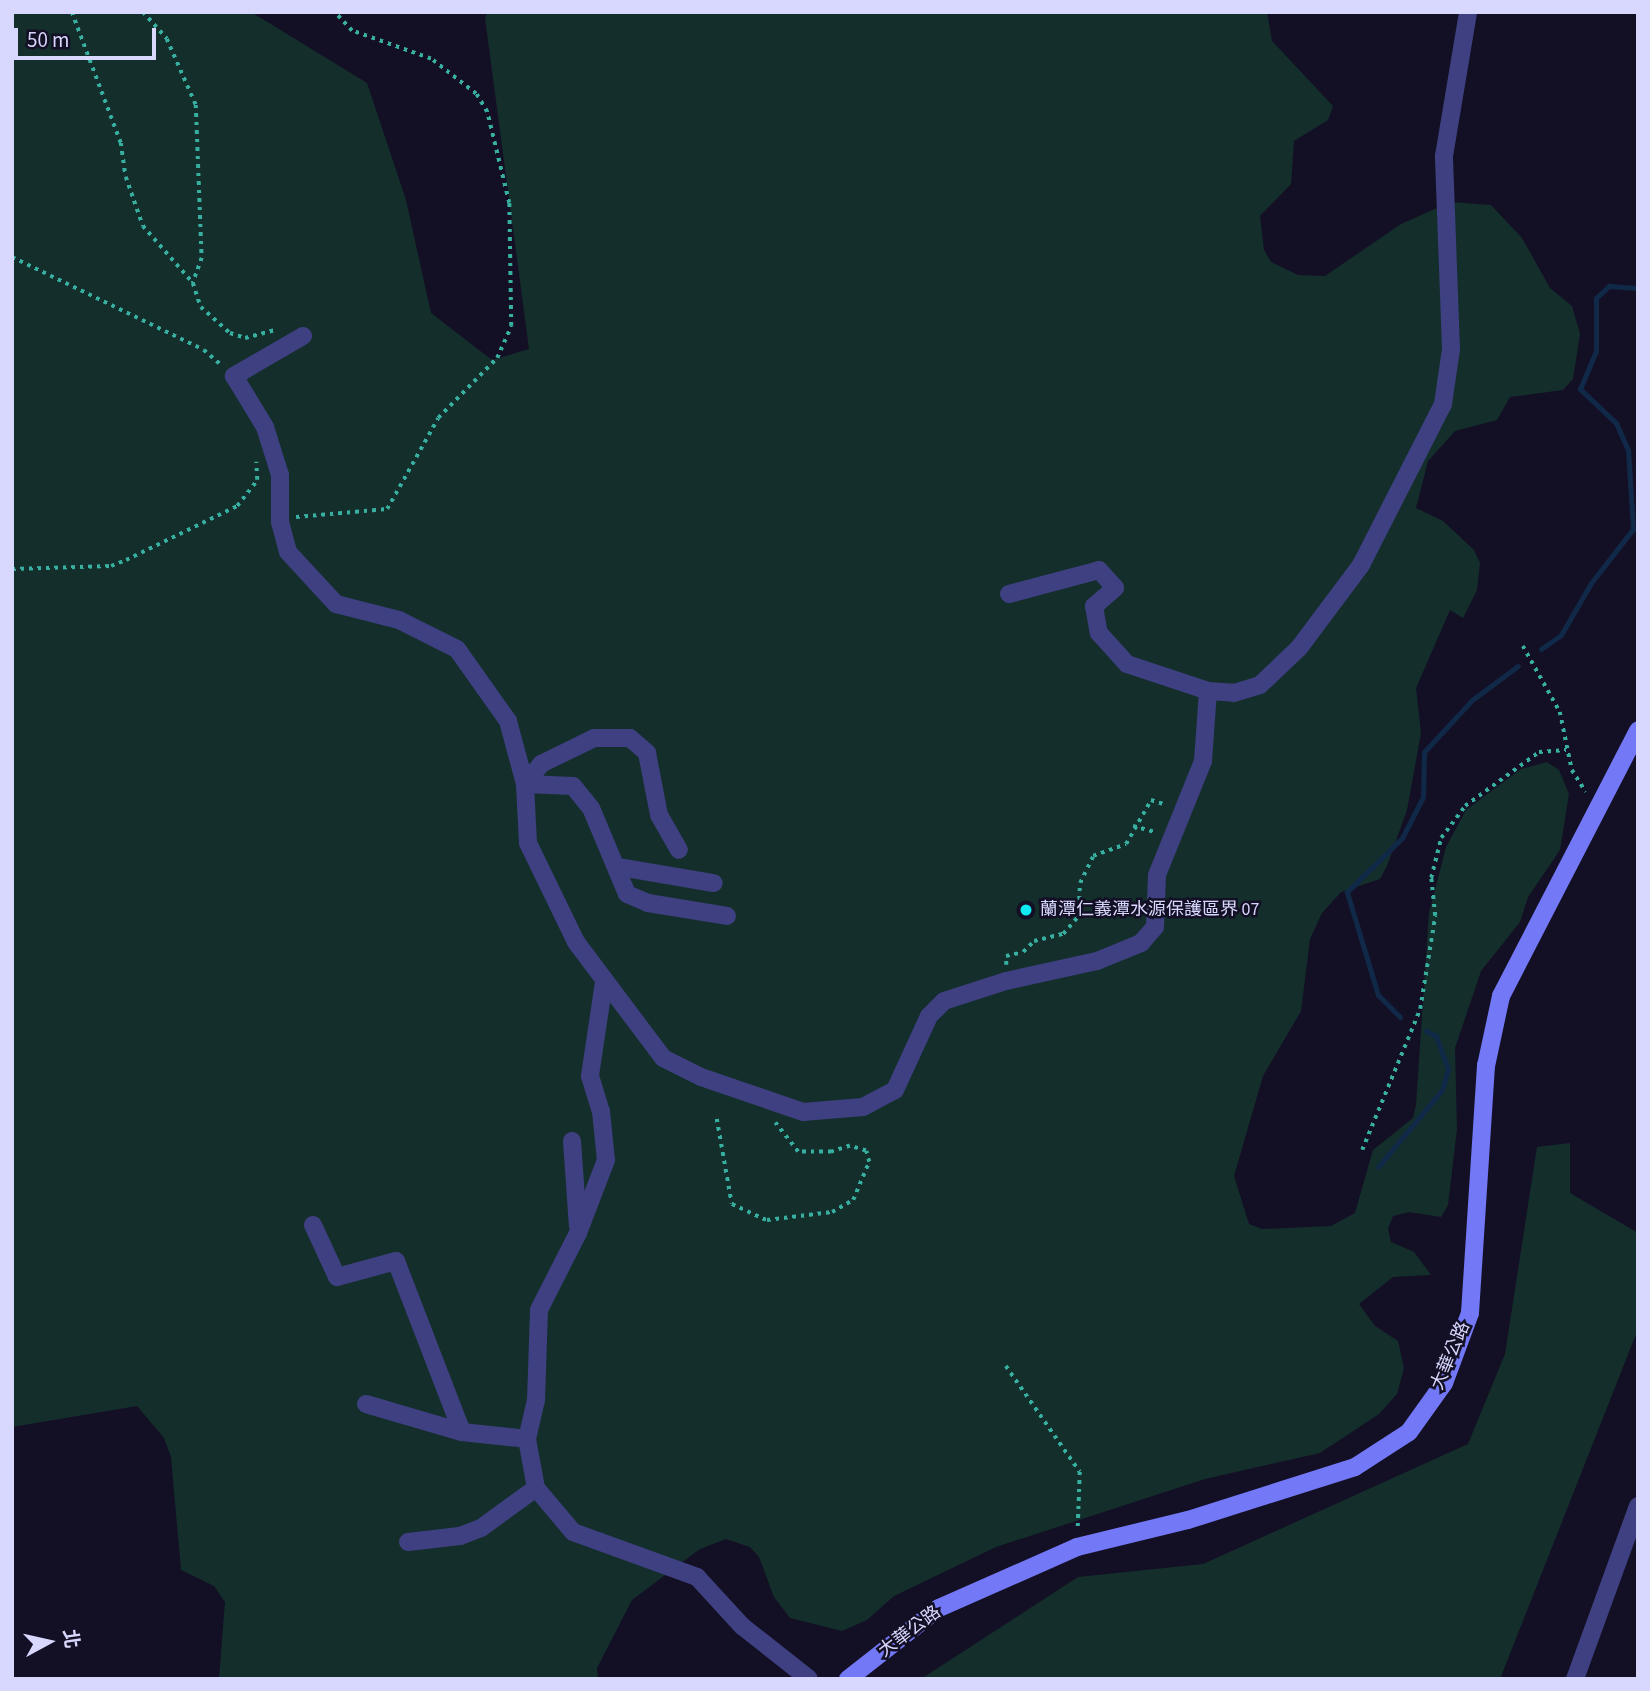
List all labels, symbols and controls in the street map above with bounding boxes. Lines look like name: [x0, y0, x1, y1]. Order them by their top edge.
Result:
scale bar: [18, 14, 159, 58]
text: 50 m: [27, 25, 69, 55]
place label: 蘭潭仁義潭水源保護區界 07: [1040, 899, 1259, 921]
marker: 蘭潭仁義潭水源保護區界 07: [1018, 902, 1034, 918]
street label: 大華公路: [1427, 1319, 1475, 1393]
street label: 大華公路: [875, 1602, 945, 1662]
north arrow: [14, 1607, 84, 1677]
text: 北: [56, 1628, 85, 1650]

